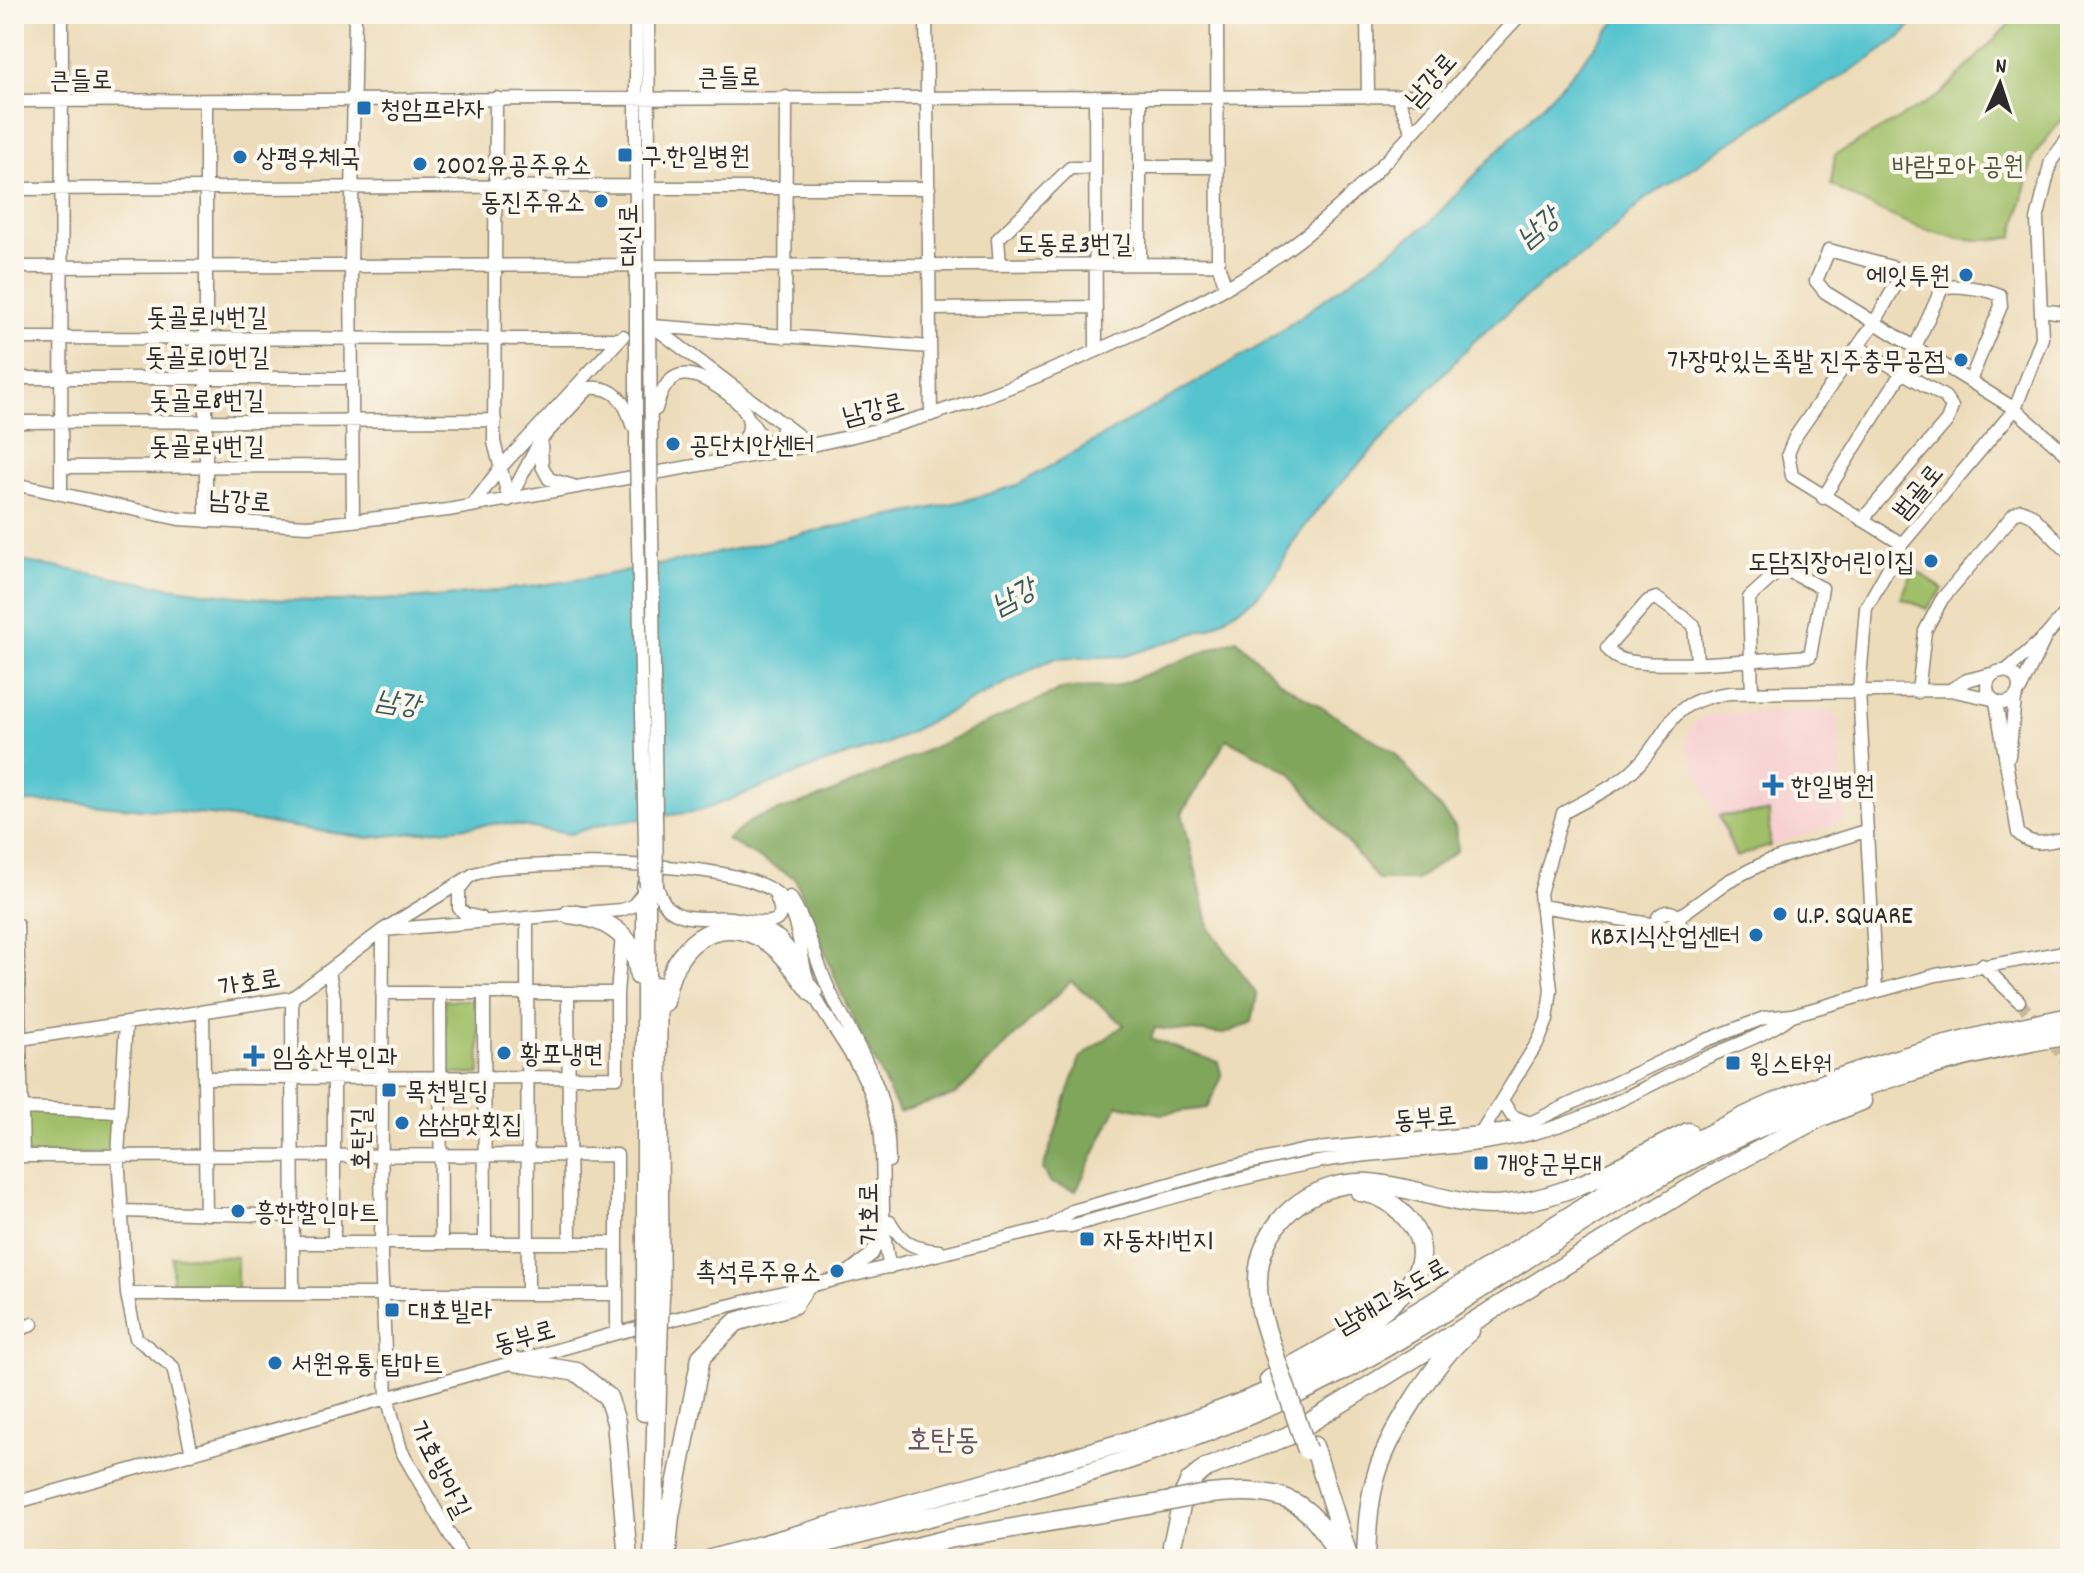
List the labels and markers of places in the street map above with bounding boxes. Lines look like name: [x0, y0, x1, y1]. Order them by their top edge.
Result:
place label: 청암프라자: [380, 93, 485, 130]
marker: 청암프라자: [355, 99, 373, 117]
place label: 구.한일병원: [641, 140, 750, 177]
place label: 상평우체국: [256, 142, 361, 179]
marker: 구.한일병원: [616, 146, 634, 164]
marker: 상평우체국: [231, 148, 249, 166]
place label: 2002유공주유소: [436, 149, 592, 186]
marker: 2002유공주유소: [411, 155, 429, 173]
place label: 동진주유소: [480, 186, 585, 223]
marker: 동진주유소: [592, 192, 610, 210]
place label: 에잇투원: [1866, 260, 1950, 297]
marker: 에잇투원: [1957, 266, 1975, 284]
place label: 가장맛있는족발 진주충무공점: [1667, 345, 1945, 382]
marker: 가장맛있는족발 진주충무공점: [1952, 351, 1970, 369]
place label: 공단치안센터: [689, 429, 815, 466]
marker: 공단치안센터: [664, 435, 682, 453]
place label: 도담직장어린이집: [1748, 546, 1915, 583]
marker: 도담직장어린이집: [1922, 552, 1940, 570]
place label: 한일병원: [1791, 770, 1875, 807]
marker: 한일병원: [1762, 774, 1784, 796]
place label: U.P. SQUARE: [1796, 899, 1913, 936]
marker: U.P. SQUARE: [1771, 905, 1789, 923]
place label: KB지식산업센터: [1590, 920, 1740, 957]
marker: KB지식산업센터: [1747, 926, 1765, 944]
place label: 황포냉면: [520, 1038, 604, 1075]
place label: 임송산부인과: [272, 1041, 398, 1078]
marker: 황포냉면: [495, 1044, 513, 1062]
marker: 임송산부인과: [243, 1045, 265, 1067]
place label: 윙스타워: [1749, 1048, 1833, 1085]
marker: 윙스타워: [1724, 1054, 1742, 1072]
place label: 목천빌딩: [405, 1075, 489, 1112]
marker: 목천빌딩: [380, 1081, 398, 1099]
place label: 삼삼맛횟집: [418, 1108, 523, 1145]
marker: 삼삼맛횟집: [393, 1114, 411, 1132]
place label: 개양군부대: [1497, 1148, 1602, 1185]
marker: 개양군부대: [1472, 1154, 1490, 1172]
place label: 흥한할인마트: [254, 1196, 380, 1233]
marker: 흥한할인마트: [229, 1202, 247, 1220]
place label: 자동차1번지: [1103, 1224, 1213, 1261]
marker: 자동차1번지: [1078, 1230, 1096, 1248]
place label: 촉석루주유소: [695, 1256, 821, 1293]
marker: 촉석루주유소: [828, 1262, 846, 1280]
place label: 대호빌라: [408, 1295, 492, 1332]
marker: 대호빌라: [383, 1301, 401, 1319]
place label: 서원유통 탑마트: [291, 1348, 443, 1385]
marker: 서원유통 탑마트: [266, 1354, 284, 1372]

